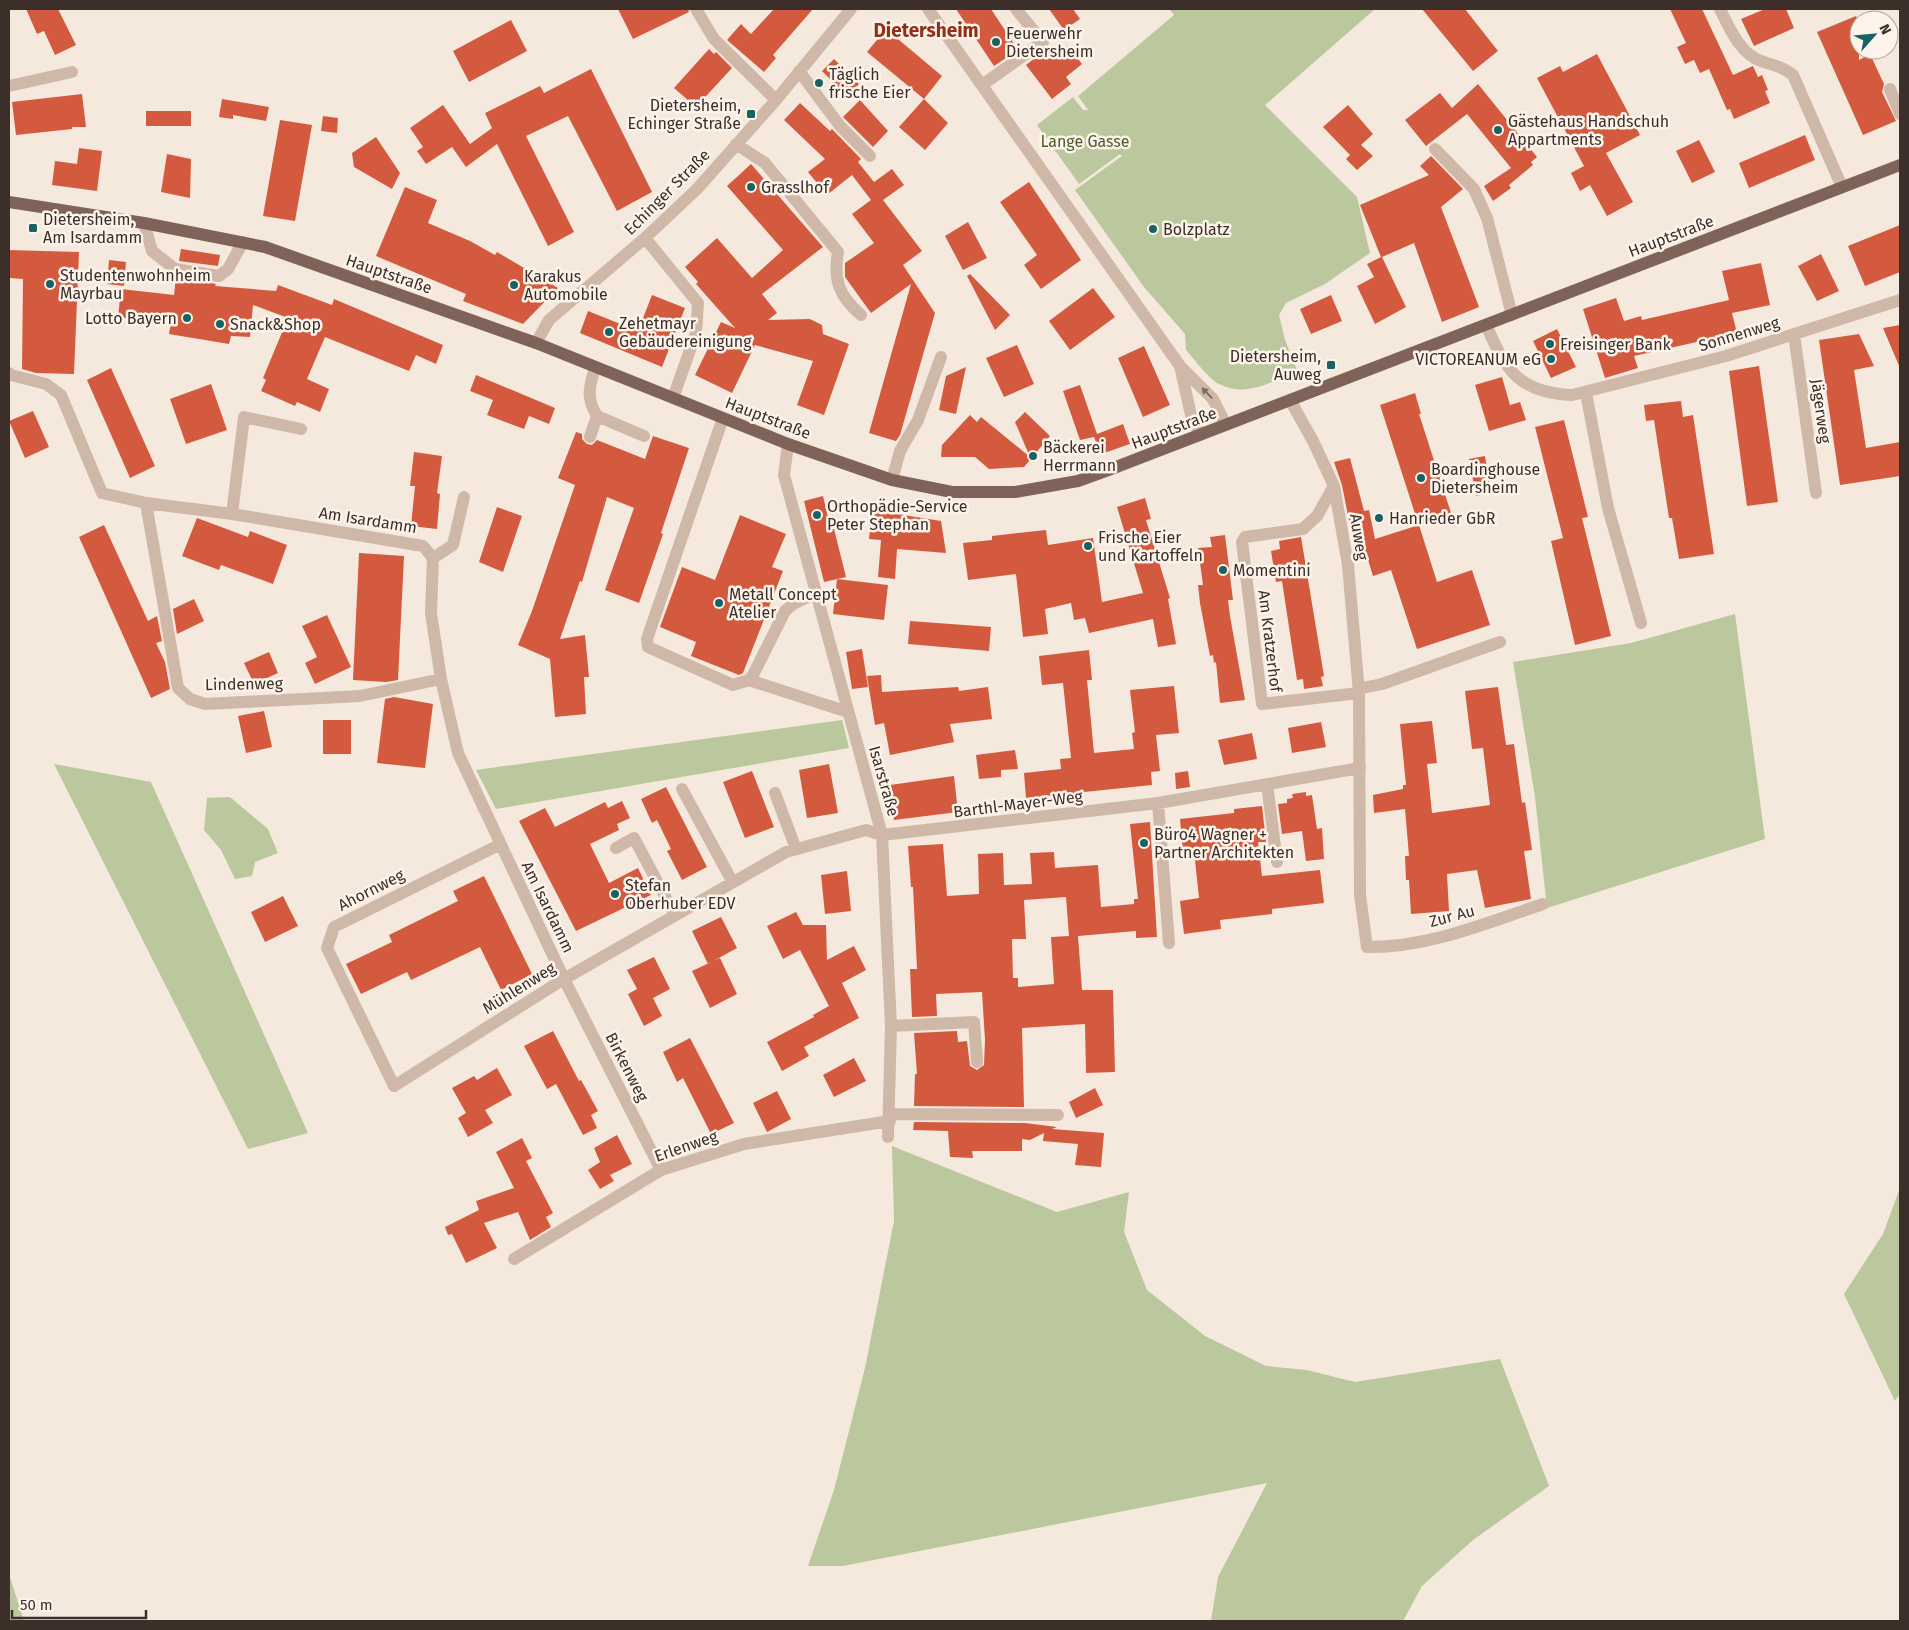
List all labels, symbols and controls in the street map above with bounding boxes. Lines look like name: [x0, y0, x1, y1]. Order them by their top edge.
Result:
north arrow: [1849, 10, 1899, 60]
district label: Dietersheim: [873, 19, 979, 42]
text: N: [1875, 21, 1895, 37]
place label: Feuerwehr Dietersheim: [1006, 24, 1094, 61]
marker: Feuerwehr Dietersheim: [990, 36, 1002, 48]
place label: Täglich frische Eier: [829, 65, 911, 102]
marker: Täglich frische Eier: [813, 77, 825, 89]
place label: Dietersheim, Echinger Straße: [628, 96, 741, 133]
marker: Dietersheim, Echinger Straße: [745, 108, 757, 120]
place label: Gästehaus Handschuh Appartments: [1508, 112, 1669, 149]
marker: Gästehaus Handschuh Appartments: [1492, 124, 1504, 136]
park label: Lange Gasse: [1040, 132, 1130, 151]
street label: Echinger Straße: [620, 145, 714, 239]
place label: Grasslhof: [761, 178, 830, 197]
marker: Grasslhof: [745, 181, 757, 193]
place label: Dietersheim, Am Isardamm: [43, 210, 142, 247]
street label: Hauptstraße: [1626, 211, 1716, 261]
place label: Bolzplatz: [1163, 220, 1230, 239]
marker: Dietersheim, Am Isardamm: [27, 222, 39, 234]
marker: Bolzplatz: [1147, 223, 1159, 235]
street label: Hauptstraße: [343, 250, 435, 298]
place label: Studentenwohnheim Mayrbau: [60, 266, 211, 303]
place label: Karakus Automobile: [524, 267, 608, 304]
marker: Studentenwohnheim Mayrbau: [44, 278, 56, 290]
marker: Karakus Automobile: [508, 279, 520, 291]
place label: Lotto Bayern: [85, 309, 177, 328]
marker: Lotto Bayern: [181, 312, 193, 324]
street label: Sonnenweg: [1696, 313, 1782, 355]
place label: Zehetmayr Gebäudereinigung: [619, 314, 752, 351]
place label: Snack&Shop: [230, 315, 321, 334]
marker: Snack&Shop: [214, 318, 226, 330]
marker: Zehetmayr Gebäudereinigung: [603, 326, 615, 338]
place label: Freisinger Bank: [1560, 335, 1672, 354]
marker: Freisinger Bank: [1544, 338, 1556, 350]
place label: Dietersheim, Auweg: [1230, 347, 1322, 384]
place label: VICTOREANUM eG: [1415, 350, 1541, 369]
marker: VICTOREANUM eG: [1545, 353, 1557, 365]
marker: Dietersheim, Auweg: [1325, 359, 1337, 371]
street label: Jägerweg: [1807, 378, 1835, 445]
one-way arrow: [1201, 387, 1213, 399]
street label: Hauptstraße: [723, 393, 813, 443]
street label: Hauptstraße: [1129, 403, 1219, 453]
place label: Bäckerei Herrmann: [1043, 438, 1116, 475]
marker: Bäckerei Herrmann: [1027, 450, 1039, 462]
place label: Boardinghouse Dietersheim: [1431, 460, 1540, 497]
marker: Boardinghouse Dietersheim: [1415, 472, 1427, 484]
place label: Orthopädie-Service Peter Stephan: [827, 497, 967, 534]
street label: Am Isardamm: [317, 503, 419, 537]
marker: Orthopädie-Service Peter Stephan: [811, 509, 823, 521]
place label: Hanrieder GbR: [1389, 509, 1496, 528]
street label: Auweg: [1346, 512, 1372, 562]
marker: Hanrieder GbR: [1373, 512, 1385, 524]
place label: Frische Eier und Kartoffeln: [1098, 528, 1203, 565]
marker: Frische Eier und Kartoffeln: [1082, 540, 1094, 552]
place label: Momentini: [1233, 561, 1311, 580]
marker: Momentini: [1217, 564, 1229, 576]
place label: Metall Concept Atelier: [729, 585, 837, 622]
street label: Am Kratzerhof: [1254, 589, 1286, 695]
marker: Metall Concept Atelier: [713, 597, 725, 609]
street label: Lindenweg: [205, 674, 284, 694]
street label: Isarstraße: [865, 744, 903, 818]
street label: Barthl-Mayer-Weg: [952, 787, 1085, 821]
place label: Büro4 Wagner + Partner Architekten: [1154, 825, 1294, 862]
marker: Büro4 Wagner + Partner Architekten: [1138, 837, 1150, 849]
street label: Am Isardamm: [518, 858, 578, 956]
street label: Ahornweg: [335, 865, 408, 915]
place label: Stefan Oberhuber EDV: [625, 876, 736, 913]
marker: Stefan Oberhuber EDV: [609, 888, 621, 900]
street label: Zur Au: [1427, 901, 1477, 931]
street label: Mühlenweg: [479, 958, 560, 1018]
street label: Birkenweg: [601, 1029, 653, 1105]
street label: Erlenweg: [652, 1126, 721, 1166]
scale bar: [12, 1588, 146, 1620]
text: 50 m: [20, 1596, 53, 1614]

